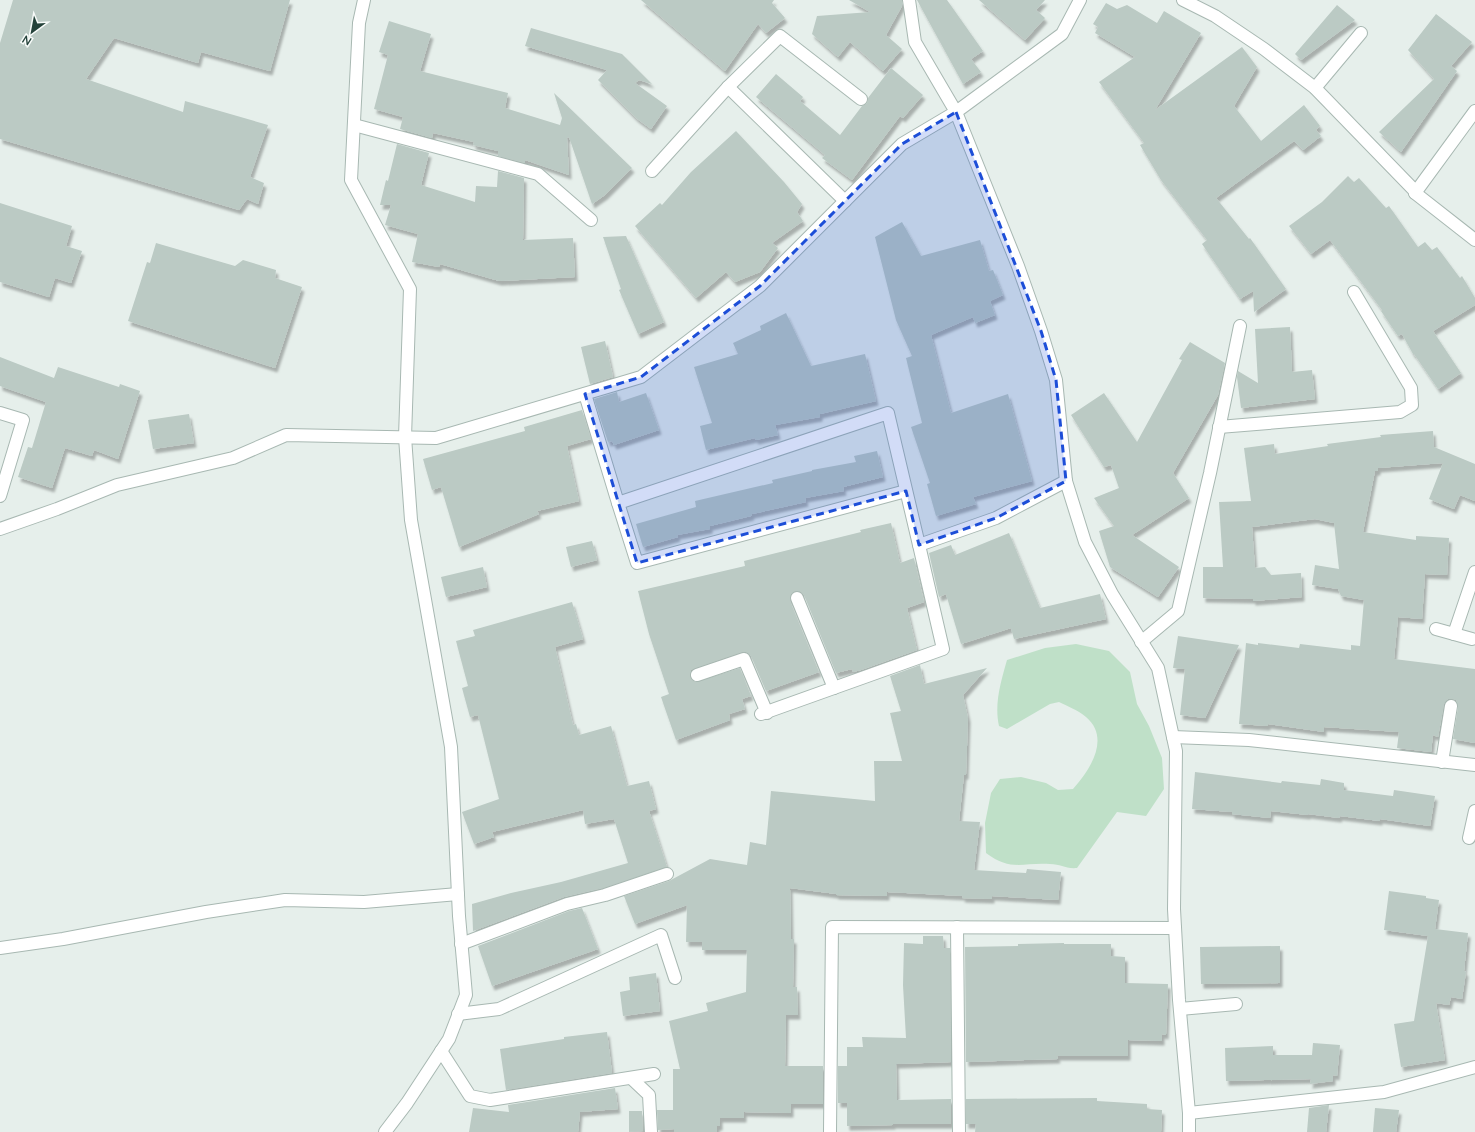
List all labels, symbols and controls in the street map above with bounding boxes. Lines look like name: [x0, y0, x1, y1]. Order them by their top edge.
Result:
north arrow: [12, 12, 52, 52]
text: N: [19, 33, 33, 49]

